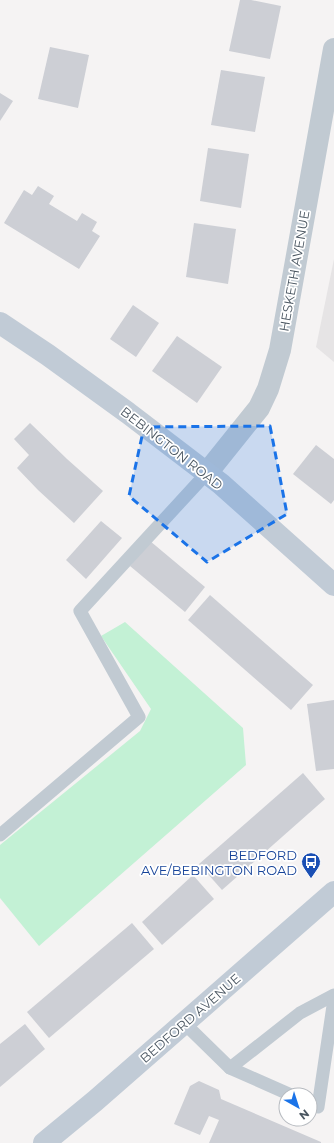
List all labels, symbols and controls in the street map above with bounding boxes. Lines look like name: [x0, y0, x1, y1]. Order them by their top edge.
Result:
street label: HESKETH AVENUE: [275, 209, 313, 333]
street label: BEBINGTON ROAD: [118, 403, 226, 493]
place label: BEDFORD AVE/BEBINGTON ROAD: [141, 847, 297, 878]
bus stop icon: BEDFORD AVE/BEBINGTON ROAD: [300, 851, 322, 879]
street label: BEDFORD AVENUE: [137, 970, 243, 1066]
north arrow: [278, 1087, 318, 1127]
text: N: [296, 1107, 312, 1123]

